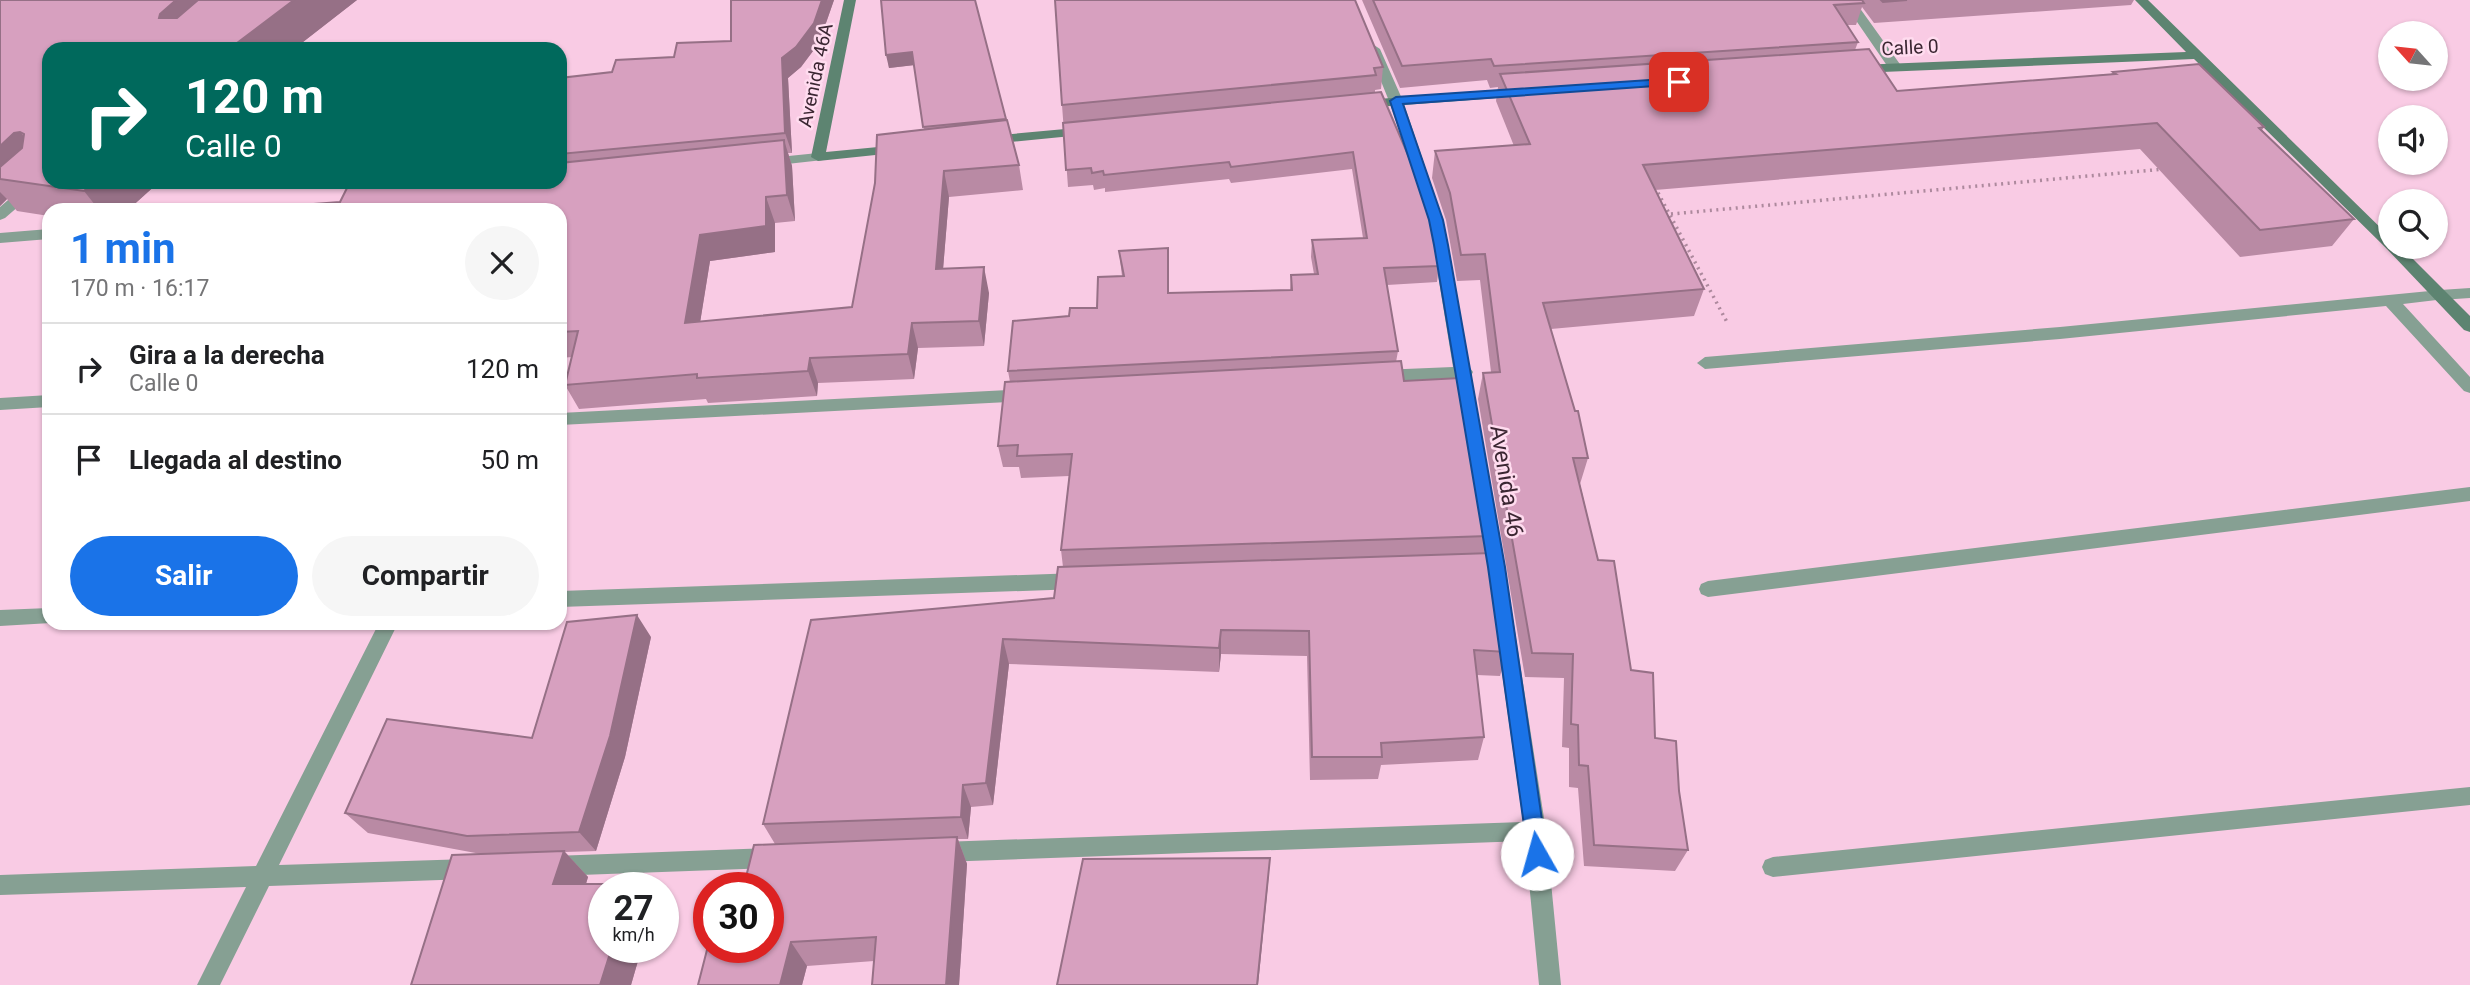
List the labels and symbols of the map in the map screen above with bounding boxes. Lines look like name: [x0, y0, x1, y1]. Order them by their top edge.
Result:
street label: Avenida 46A: [793, 20, 838, 129]
north arrow: [2378, 21, 2448, 91]
street label: Calle 0: [1881, 35, 1939, 60]
pin: [1649, 52, 1709, 112]
street label: Avenida 46: [1484, 423, 1529, 539]
position arrow: [1500, 817, 1574, 891]
speed limit sign: 30: [693, 872, 784, 963]

